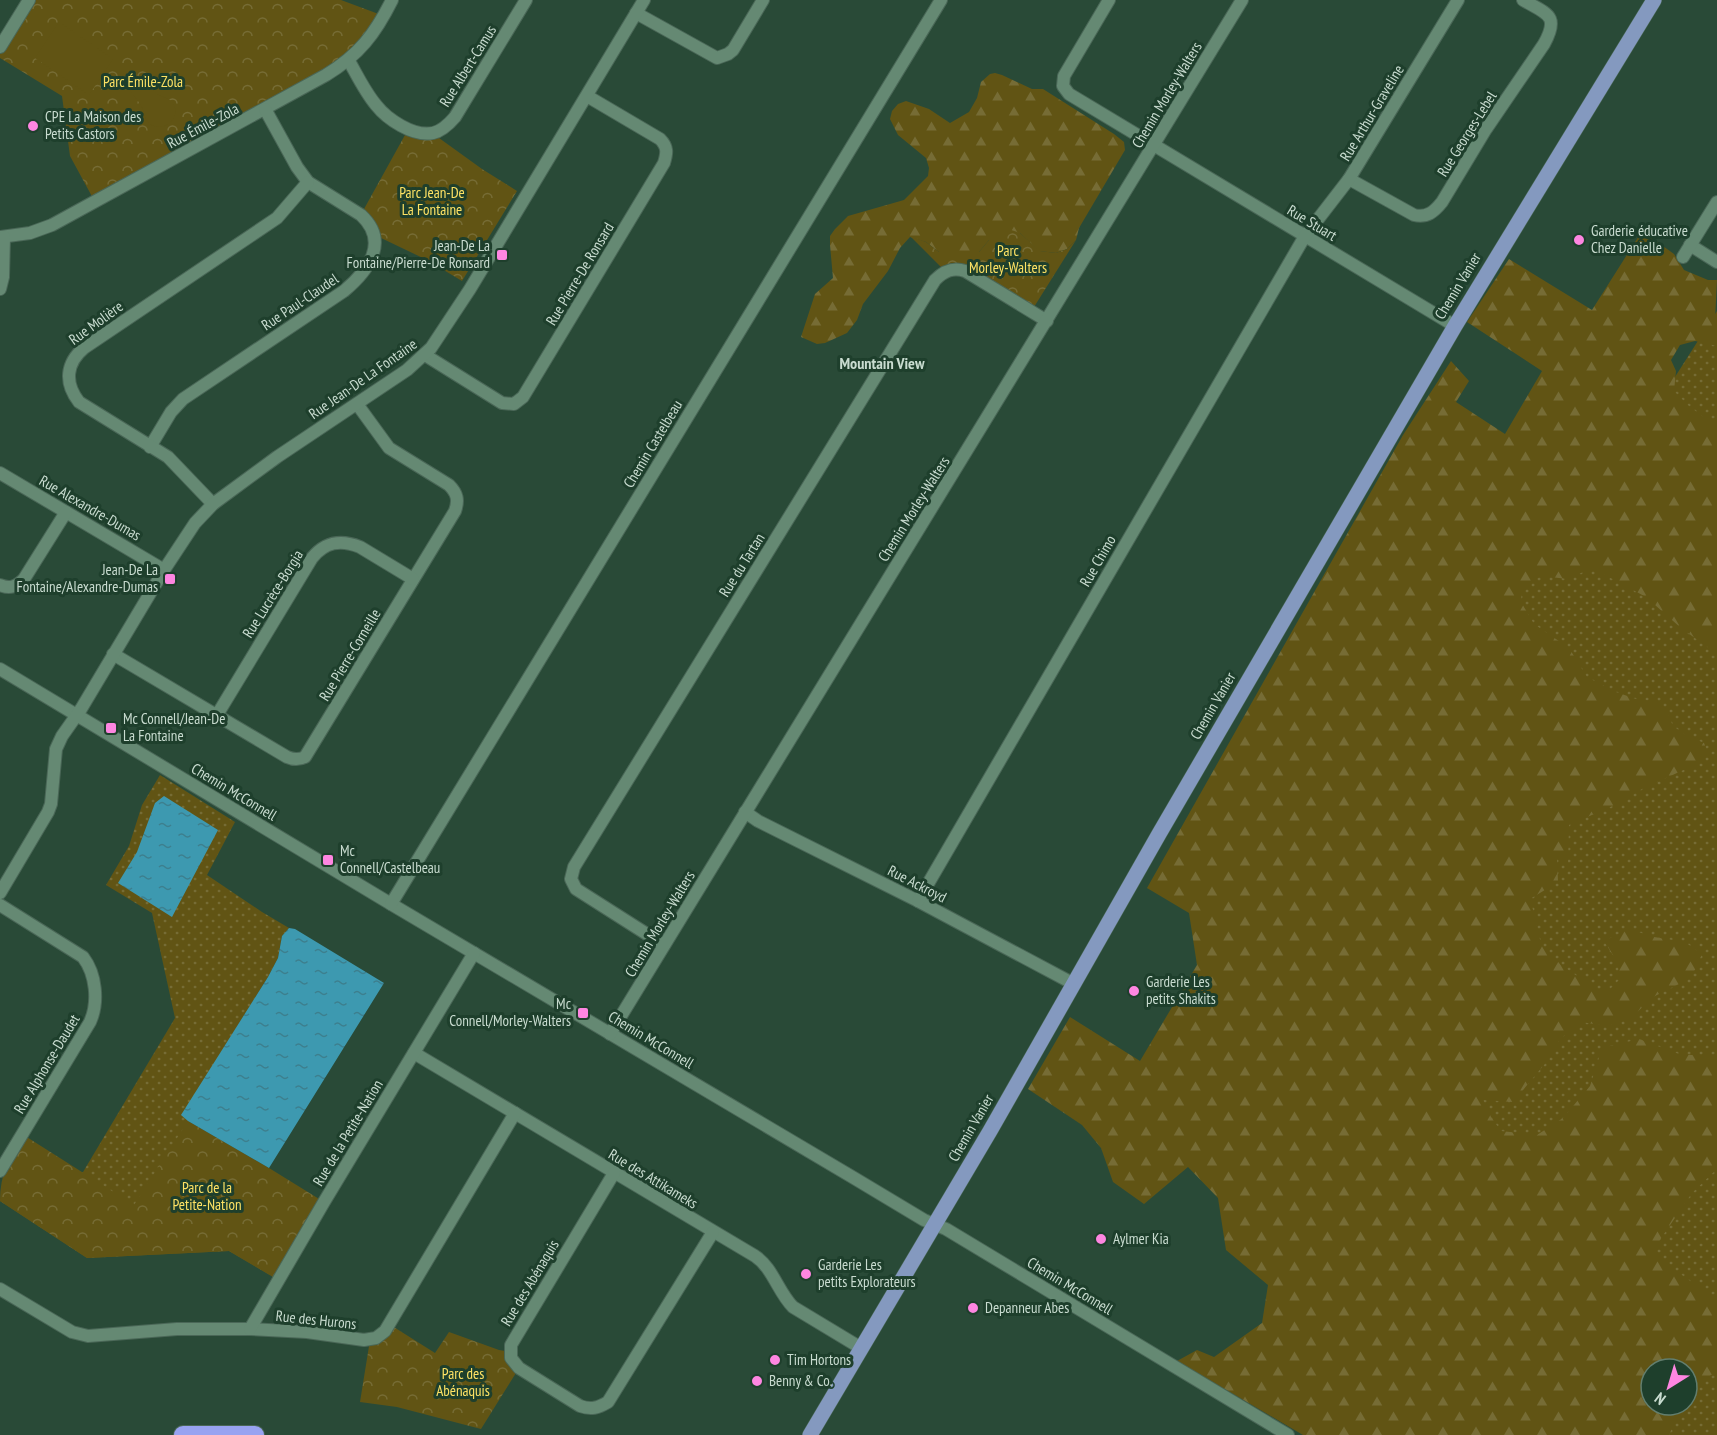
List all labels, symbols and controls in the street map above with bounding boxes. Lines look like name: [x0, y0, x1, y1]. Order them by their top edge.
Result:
street label: Rue Albert-Camus: [435, 21, 500, 110]
street label: Chemin Morley-Walters: [1127, 38, 1206, 151]
street label: Rue Arthur-Graveline: [1335, 61, 1408, 164]
park label: Parc Émile-Zola: [103, 72, 183, 91]
street label: Rue Georges-Lebel: [1433, 87, 1501, 180]
street label: Rue Émile-Zola: [164, 99, 242, 152]
place label: CPE La Maison des Petits Castors: [45, 107, 141, 143]
marker: CPE La Maison des Petits Castors: [26, 119, 40, 133]
park label: Parc Jean-De La Fontaine: [399, 183, 465, 219]
street label: Rue Stuart: [1284, 200, 1341, 245]
street label: Rue Pierre-De Ronsard: [541, 219, 618, 329]
place label: Garderie éducative Chez Danielle: [1591, 221, 1688, 257]
marker: Garderie éducative Chez Danielle: [1572, 233, 1586, 247]
place label: Jean-De La Fontaine/Pierre-De Ronsard: [347, 236, 490, 272]
park label: Parc Morley-Walters: [969, 241, 1047, 277]
marker: Jean-De La Fontaine/Pierre-De Ronsard: [495, 248, 509, 262]
street label: Chemin Vanier: [1430, 248, 1485, 323]
street label: Rue Paul-Claudel: [258, 269, 342, 334]
street label: Rue Molière: [65, 297, 127, 349]
street label: Rue Jean-De La Fontaine: [305, 334, 420, 423]
district label: Mountain View: [839, 353, 925, 373]
street label: Chemin Castelbeau: [619, 396, 686, 491]
street label: Chemin Morley-Walters: [874, 453, 954, 565]
street label: Rue Alexandre-Dumas: [36, 471, 145, 544]
street label: Rue du Tartan: [715, 529, 769, 600]
street label: Rue Chimo: [1075, 532, 1120, 590]
street label: Rue Lucrèce-Borgia: [238, 546, 307, 641]
place label: Jean-De La Fontaine/Alexandre-Dumas: [16, 560, 158, 596]
marker: Jean-De La Fontaine/Alexandre-Dumas: [163, 572, 177, 586]
street label: Rue Pierre-Corneille: [315, 605, 385, 704]
street label: Chemin Vanier: [1186, 668, 1240, 743]
place label: Mc Connell/Jean-De La Fontaine: [123, 709, 225, 745]
marker: Mc Connell/Jean-De La Fontaine: [104, 721, 118, 735]
street label: Chemin McConnell: [188, 759, 281, 825]
place label: Mc Connell/Castelbeau: [340, 841, 440, 877]
marker: Mc Connell/Castelbeau: [321, 853, 335, 867]
street label: Rue Ackroyd: [885, 861, 950, 906]
street label: Chemin Morley-Walters: [620, 867, 699, 980]
place label: Garderie Les petits Shakits: [1146, 972, 1216, 1008]
marker: Garderie Les petits Shakits: [1127, 984, 1141, 998]
place label: Mc Connell/Morley-Walters: [449, 994, 572, 1030]
marker: Mc Connell/Morley-Walters: [576, 1006, 590, 1020]
street label: Chemin McConnell: [605, 1007, 698, 1073]
street label: Rue Alphonse-Daudet: [10, 1011, 84, 1117]
street label: Rue de la Petite-Nation: [308, 1076, 387, 1189]
street label: Chemin Vanier: [944, 1090, 998, 1165]
street label: Rue des Attikameks: [605, 1144, 701, 1213]
park label: Parc de la Petite-Nation: [173, 1178, 242, 1214]
place label: Aylmer Kia: [1113, 1229, 1169, 1248]
marker: Aylmer Kia: [1094, 1232, 1108, 1246]
street label: Rue des Abénaquis: [496, 1236, 563, 1329]
street label: Chemin McConnell: [1024, 1253, 1117, 1319]
place label: Garderie Les petits Explorateurs: [818, 1255, 916, 1291]
marker: Garderie Les petits Explorateurs: [799, 1267, 813, 1281]
place label: Depanneur Abes: [985, 1298, 1069, 1317]
marker: Depanneur Abes: [966, 1301, 980, 1315]
street label: Rue des Hurons: [275, 1306, 357, 1333]
place label: Tim Hortons: [787, 1350, 851, 1369]
marker: Tim Hortons: [768, 1353, 782, 1367]
north arrow: [1639, 1357, 1699, 1417]
park label: Parc des Abénaquis: [436, 1364, 490, 1400]
place label: Benny & Co.: [769, 1371, 833, 1390]
marker: Benny & Co.: [750, 1374, 764, 1388]
text: N: [1651, 1388, 1669, 1410]

